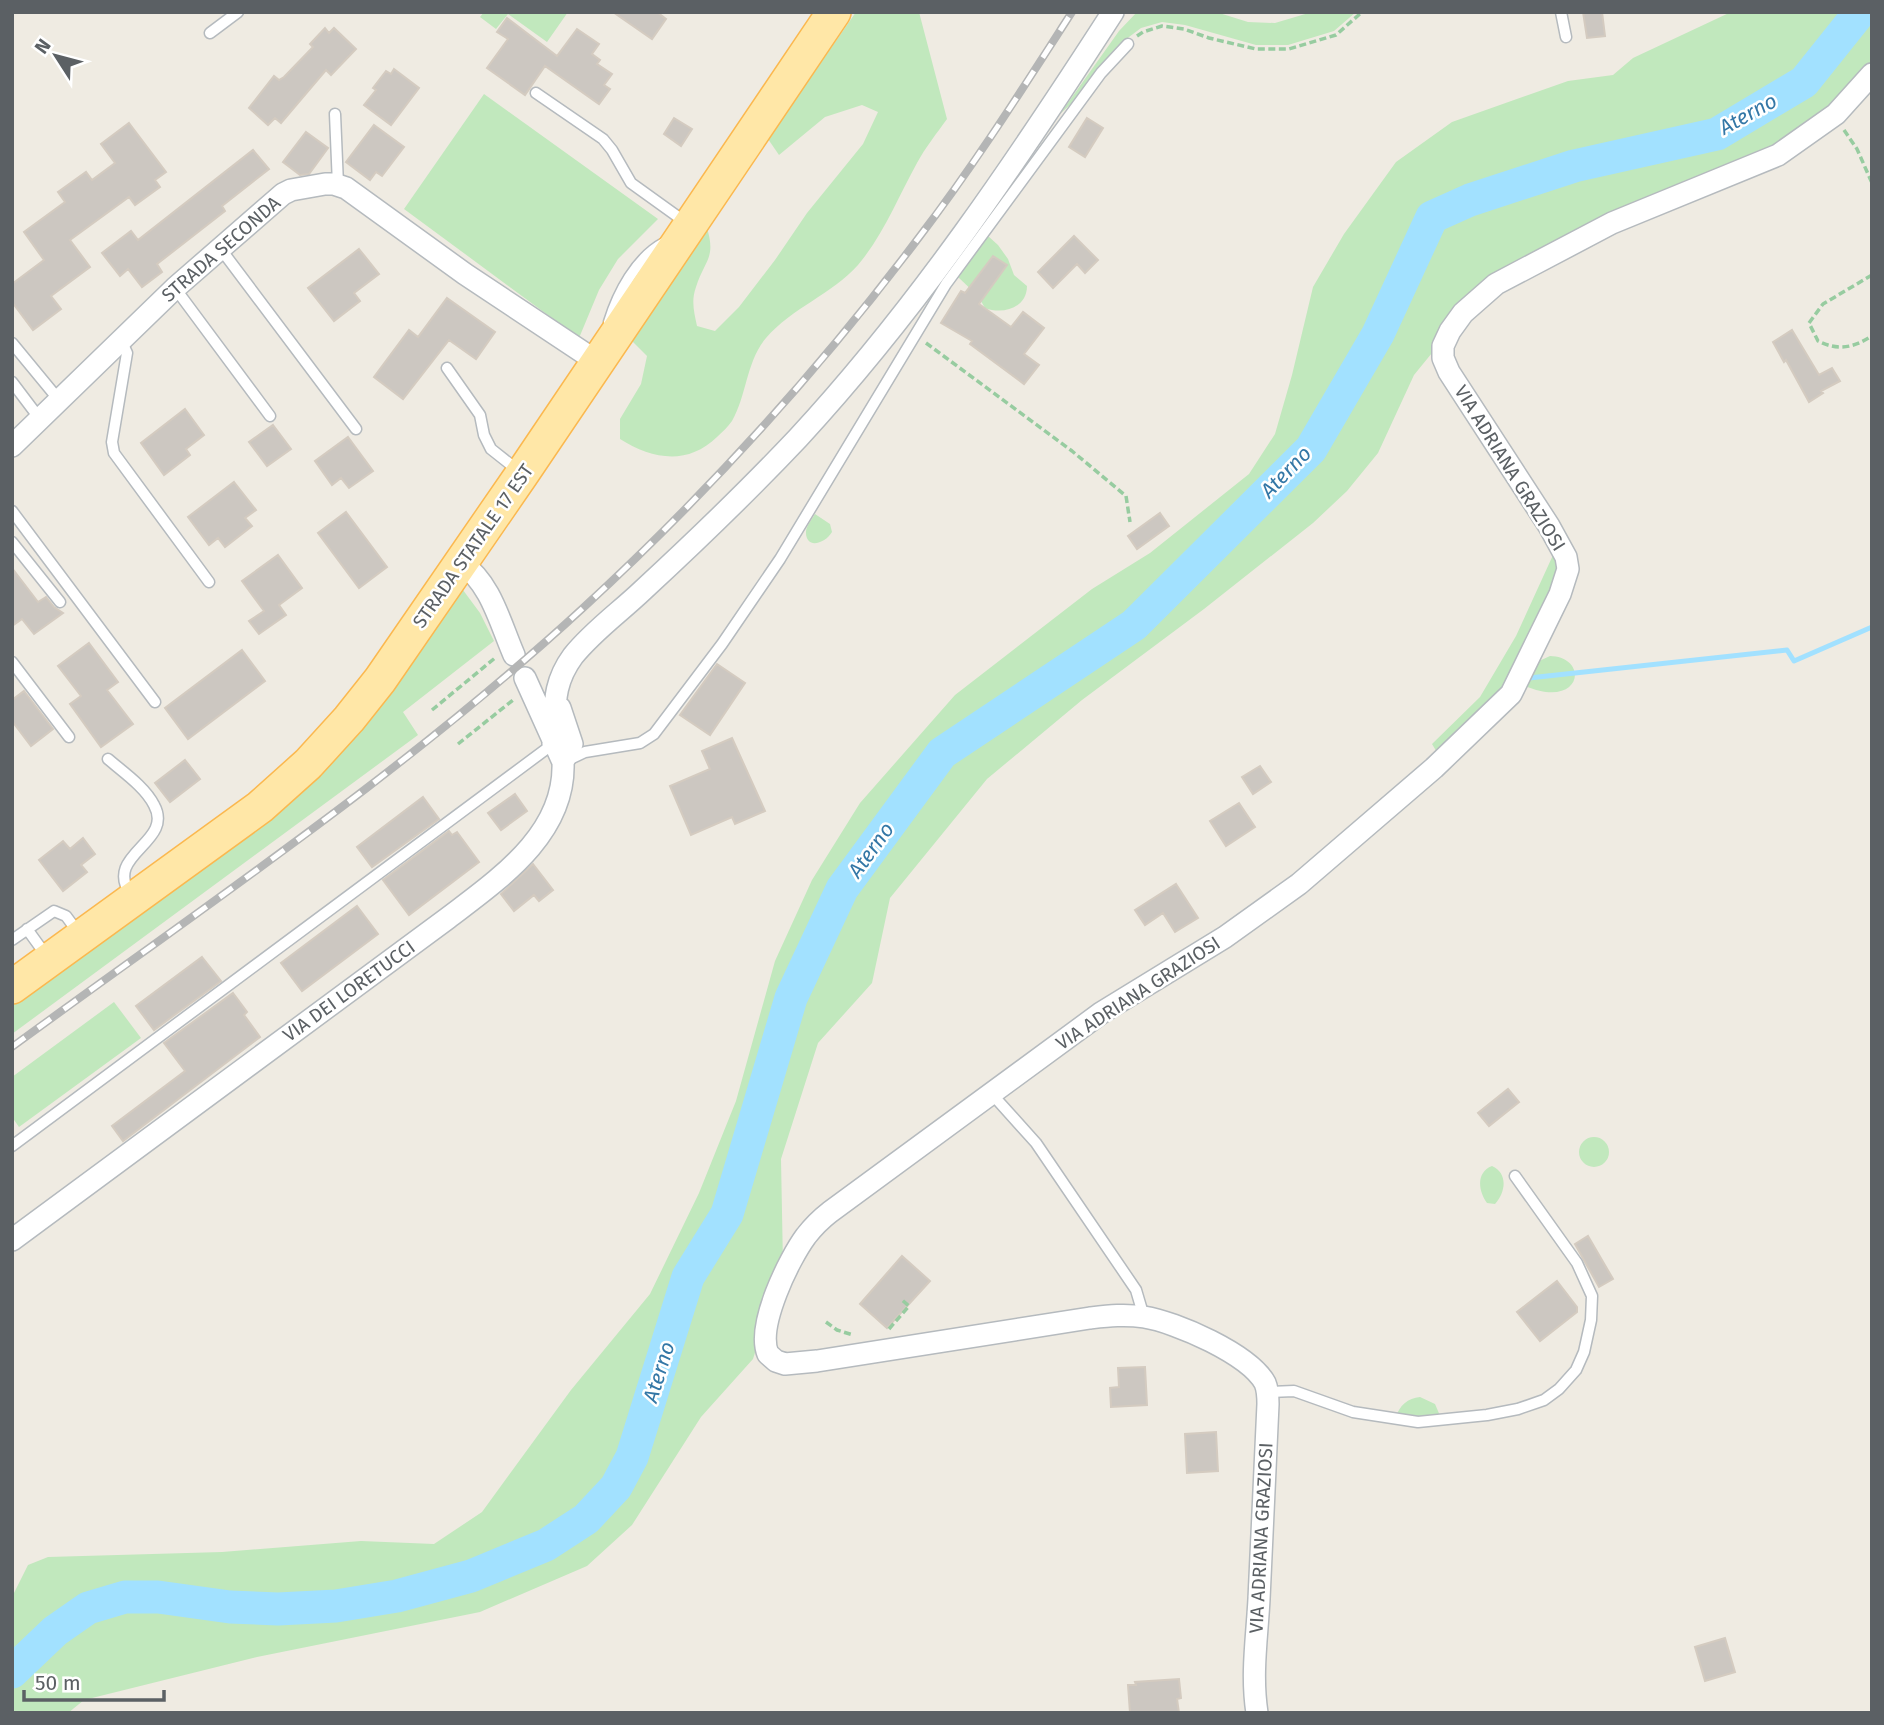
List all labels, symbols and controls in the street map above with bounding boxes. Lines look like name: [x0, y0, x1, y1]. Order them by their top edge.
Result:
north arrow: [21, 21, 91, 91]
text: N: [30, 34, 56, 58]
water label: Aterno: [1714, 88, 1781, 141]
street label: STRADA SECONDA: [157, 191, 285, 307]
street label: VIA ADRIANA GRAZIOSI: [1450, 381, 1570, 555]
water label: Aterno: [1254, 441, 1317, 504]
street label: STRADA STATALE 17 EST: [408, 460, 538, 632]
water label: Aterno: [842, 817, 900, 884]
street label: VIA ADRIANA GRAZIOSI: [1052, 931, 1224, 1055]
street label: VIA DEI LORETUCCI: [279, 935, 419, 1047]
water label: Aterno: [637, 1338, 681, 1406]
street label: VIA ADRIANA GRAZIOSI: [1245, 1442, 1277, 1634]
scale bar: [24, 1658, 164, 1702]
text: 50 m: [35, 1670, 81, 1696]

